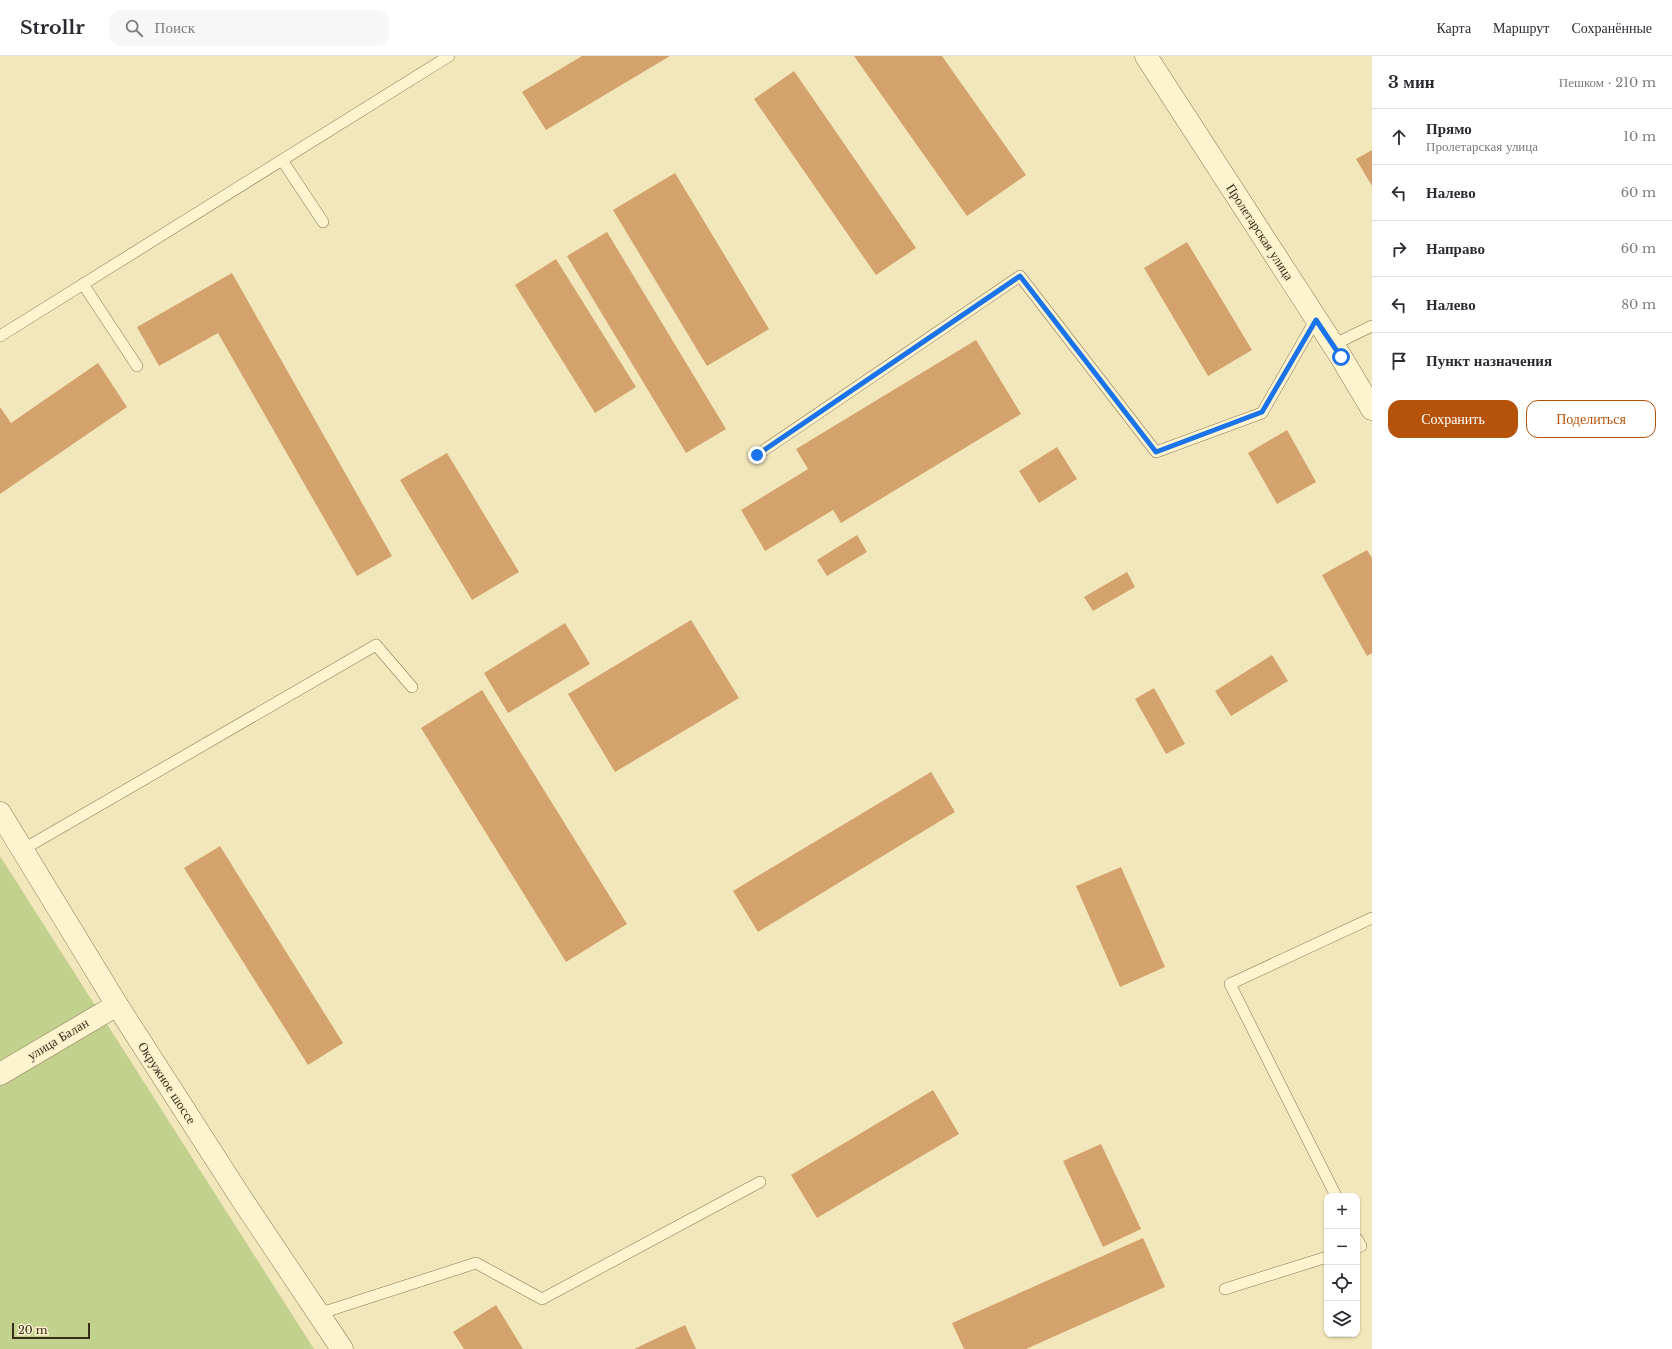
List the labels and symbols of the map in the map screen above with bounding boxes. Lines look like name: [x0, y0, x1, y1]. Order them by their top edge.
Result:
street label: Пролетарская улица: [1222, 180, 1298, 284]
route start: [1332, 348, 1350, 366]
route end: [748, 446, 766, 464]
street label: улица Балан: [24, 1014, 92, 1064]
street label: Окружное шоссе: [134, 1039, 200, 1128]
scale bar: [12, 1321, 90, 1340]

